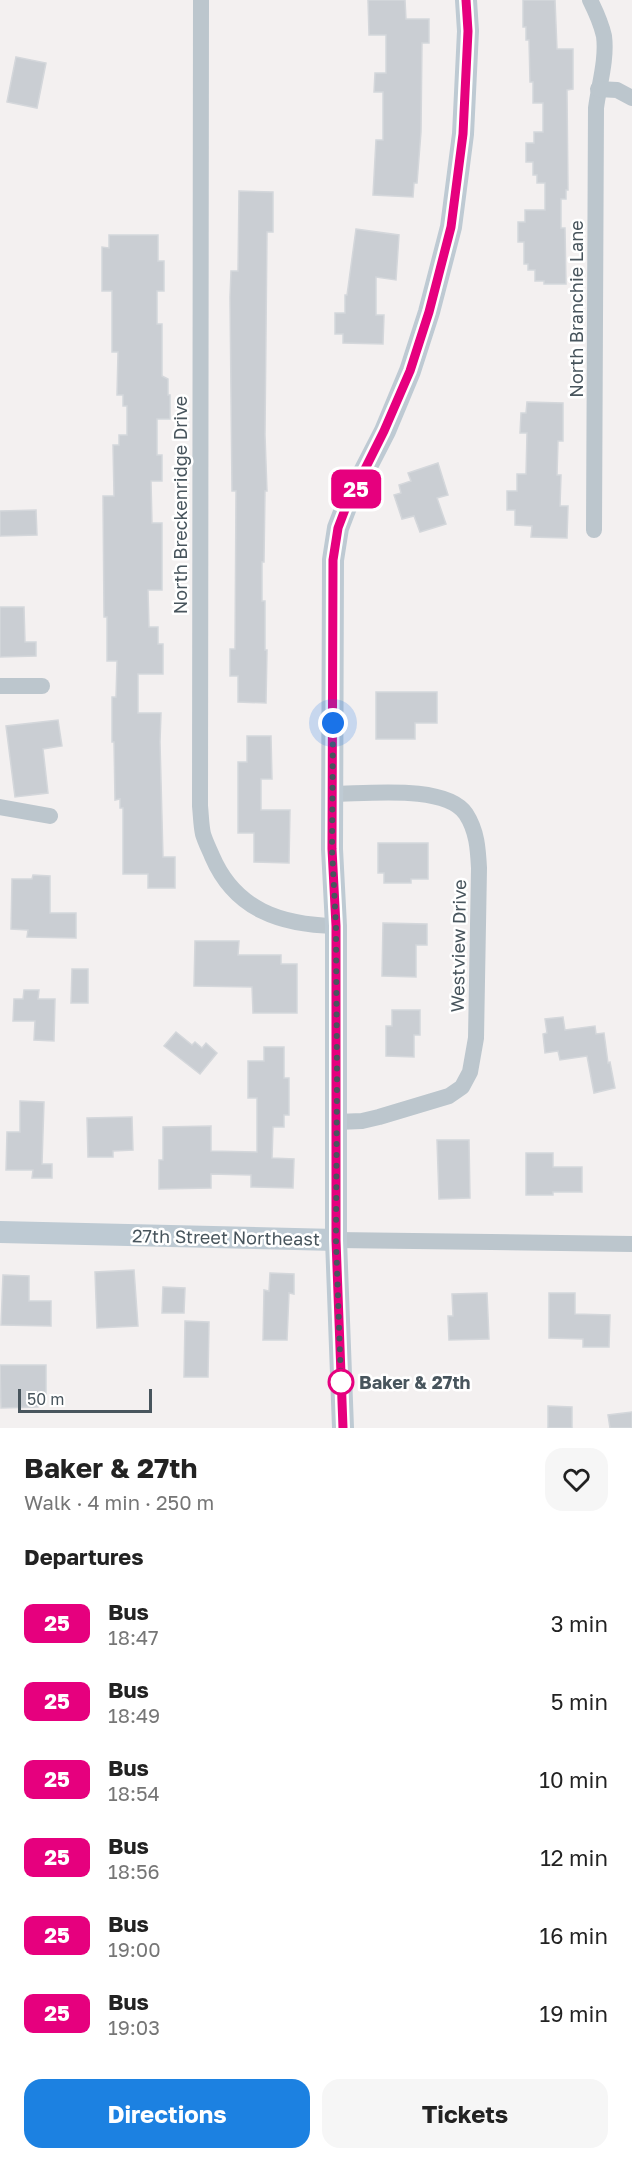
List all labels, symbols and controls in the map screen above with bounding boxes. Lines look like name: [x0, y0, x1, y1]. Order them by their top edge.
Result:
street label: North Branchie Lane: [565, 220, 587, 398]
street label: North Breckenridge Drive: [169, 396, 191, 614]
line badge: 25: [329, 470, 383, 508]
text: 25: [343, 476, 369, 502]
your location: [318, 708, 348, 738]
street label: Westview Drive: [446, 879, 470, 1013]
street label: 27th Street Northeast: [132, 1224, 320, 1250]
marker: Baker & 27th: [328, 1369, 354, 1395]
place label: Baker & 27th: [359, 1371, 471, 1393]
scale bar: [18, 1386, 152, 1414]
text: 50 m: [27, 1389, 64, 1409]
button: heart: [545, 1448, 608, 1511]
text: Baker & 27th: [24, 1451, 197, 1484]
text: Walk · 4 min · 250 m: [24, 1490, 214, 1514]
text: Departures: [24, 1543, 143, 1570]
text: Bus: [108, 1598, 149, 1625]
text: 25: [44, 1610, 70, 1636]
text: 3 min: [551, 1610, 608, 1637]
text: 18:47: [108, 1625, 159, 1649]
text: Bus: [108, 1676, 149, 1703]
text: 25: [44, 1688, 70, 1714]
text: 5 min: [551, 1688, 608, 1715]
text: 18:49: [108, 1703, 160, 1727]
text: Bus: [108, 1754, 149, 1781]
text: 25: [44, 1766, 70, 1792]
text: 10 min: [539, 1766, 608, 1793]
text: 18:54: [108, 1781, 160, 1805]
text: Bus: [108, 1832, 149, 1859]
text: 25: [44, 1844, 70, 1870]
text: 12 min: [540, 1844, 608, 1871]
text: 18:56: [108, 1859, 160, 1883]
text: Bus: [108, 1910, 149, 1937]
text: 25: [44, 1922, 70, 1948]
text: 16 min: [540, 1922, 608, 1949]
text: 19:00: [108, 1937, 161, 1961]
text: Bus: [108, 1988, 149, 2015]
text: 25: [44, 2000, 70, 2026]
text: 19 min: [540, 2000, 608, 2027]
text: 19:03: [108, 2015, 160, 2039]
button: Directions: [24, 2079, 310, 2148]
button: Tickets: [322, 2079, 608, 2148]

